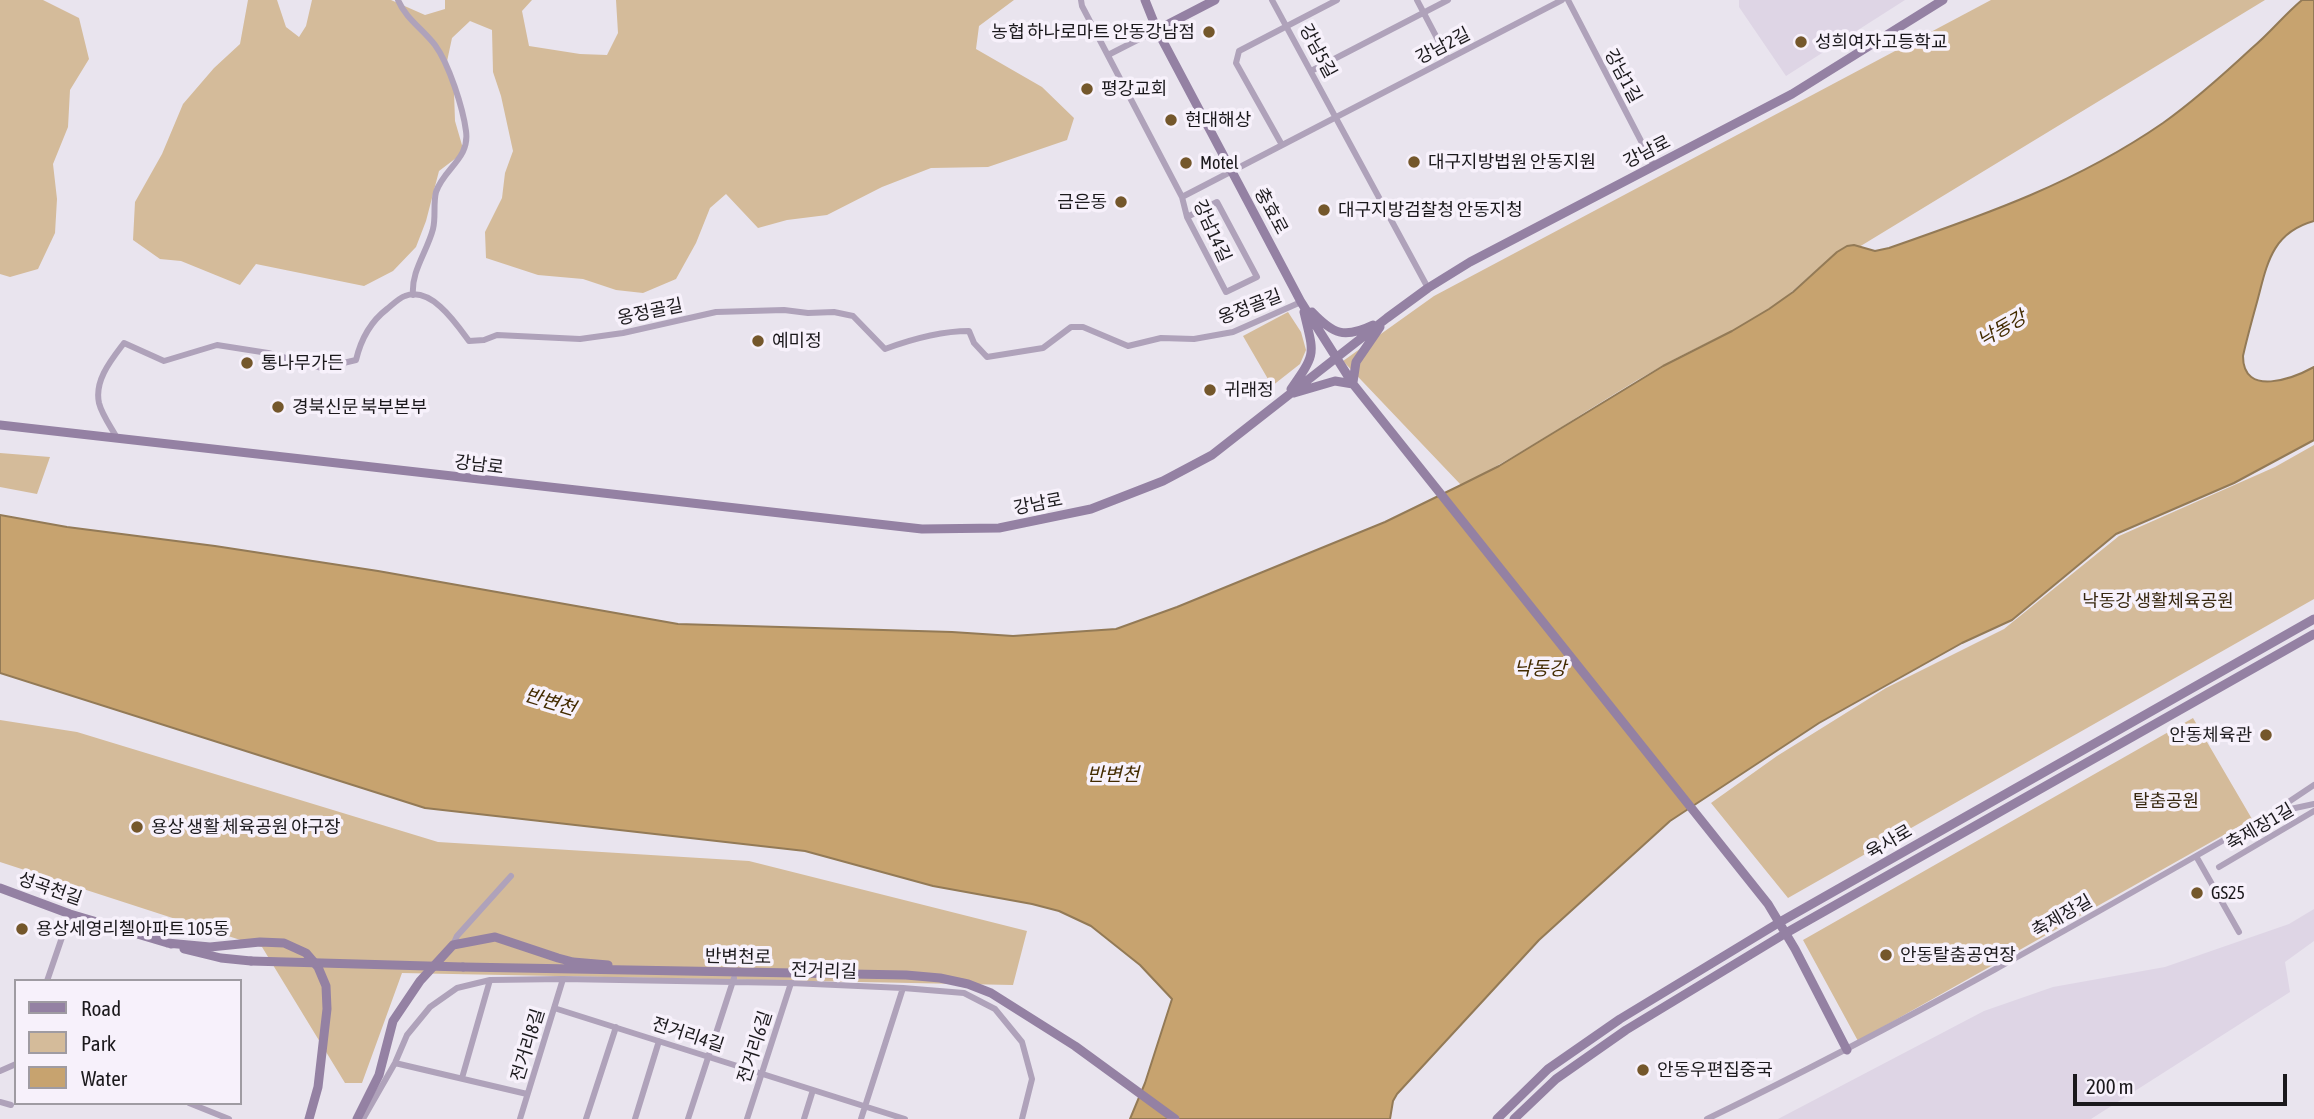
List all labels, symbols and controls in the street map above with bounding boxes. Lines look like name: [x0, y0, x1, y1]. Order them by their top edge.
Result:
street label: 강남5길: [1295, 20, 1341, 82]
place label: 농협 하나로마트 안동강남점: [991, 21, 1195, 43]
street label: 강남2길: [1412, 23, 1474, 69]
marker: 농협 하나로마트 안동강남점: [1201, 24, 1217, 40]
place label: 성희여자고등학교: [1815, 31, 1947, 53]
marker: 성희여자고등학교: [1793, 34, 1809, 50]
street label: 강남1길: [1600, 45, 1646, 107]
place label: 평강교회: [1101, 78, 1167, 100]
marker: 평강교회: [1079, 81, 1095, 97]
place label: 현대해상: [1185, 109, 1251, 131]
marker: 현대해상: [1163, 112, 1179, 128]
street label: 강남로: [1620, 131, 1674, 173]
place label: 대구지방법원 안동지원: [1428, 151, 1596, 173]
place label: Motel: [1200, 152, 1238, 174]
marker: 대구지방법원 안동지원: [1406, 154, 1422, 170]
marker: Motel: [1178, 155, 1194, 171]
street label: 충효로: [1250, 184, 1292, 238]
place label: 금은동: [1057, 191, 1107, 213]
marker: 금은동: [1113, 194, 1129, 210]
street label: 강남14길: [1189, 196, 1235, 266]
place label: 대구지방검찰청 안동지청: [1338, 199, 1523, 221]
marker: 대구지방검찰청 안동지청: [1316, 202, 1332, 218]
street label: 옹정골길: [1215, 285, 1285, 329]
street label: 옹정골길: [615, 295, 685, 329]
water label: 낙동강: [1974, 306, 2030, 352]
place label: 예미정: [772, 330, 822, 352]
marker: 예미정: [750, 333, 766, 349]
place label: 통나무가든: [261, 352, 344, 374]
marker: 통나무가든: [239, 355, 255, 371]
place label: 귀래정: [1224, 379, 1274, 401]
marker: 귀래정: [1202, 382, 1218, 398]
place label: 경북신문 북부본부: [292, 396, 427, 418]
marker: 경북신문 북부본부: [270, 399, 286, 415]
street label: 강남로: [453, 451, 505, 479]
street label: 강남로: [1012, 489, 1064, 519]
park label: 낙동강 생활체육공원: [2082, 590, 2234, 612]
water label: 낙동강: [1514, 658, 1566, 680]
water label: 반변천: [522, 683, 578, 721]
place label: 안동체육관: [2169, 724, 2252, 746]
marker: 안동체육관: [2258, 727, 2274, 743]
water label: 반변천: [1087, 764, 1139, 786]
park label: 탈춤공원: [2133, 790, 2199, 812]
street label: 축제장1길: [2222, 799, 2298, 855]
place label: 용상 생활 체육공원 야구장: [151, 816, 341, 838]
marker: 용상 생활 체육공원 야구장: [129, 819, 145, 835]
street label: 육사로: [1862, 820, 1916, 864]
street label: 성곡천길: [15, 868, 85, 910]
place label: GS25: [2211, 882, 2245, 904]
marker: GS25: [2189, 885, 2205, 901]
street label: 축제장길: [2028, 890, 2096, 942]
place label: 용상세영리첼아파트 105동: [36, 918, 229, 940]
marker: 용상세영리첼아파트 105동: [14, 921, 30, 937]
place label: 안동탈춤공연장: [1900, 944, 2016, 966]
street label: 반변천로: [705, 946, 771, 968]
marker: 안동탈춤공연장: [1878, 947, 1894, 963]
street label: 전거리길: [791, 959, 857, 983]
legend: [14, 979, 242, 1105]
text: Road: [81, 996, 121, 1020]
street label: 전거리8길: [507, 1006, 549, 1084]
street label: 전거리6길: [733, 1008, 777, 1086]
street label: 전거리4길: [649, 1013, 727, 1057]
text: Park: [81, 1031, 116, 1055]
place label: 안동우편집중국: [1657, 1059, 1773, 1081]
scale bar: [2076, 1060, 2290, 1104]
marker: 안동우편집중국: [1635, 1062, 1651, 1078]
text: Water: [81, 1066, 127, 1090]
text: 200 m: [2086, 1074, 2134, 1098]

